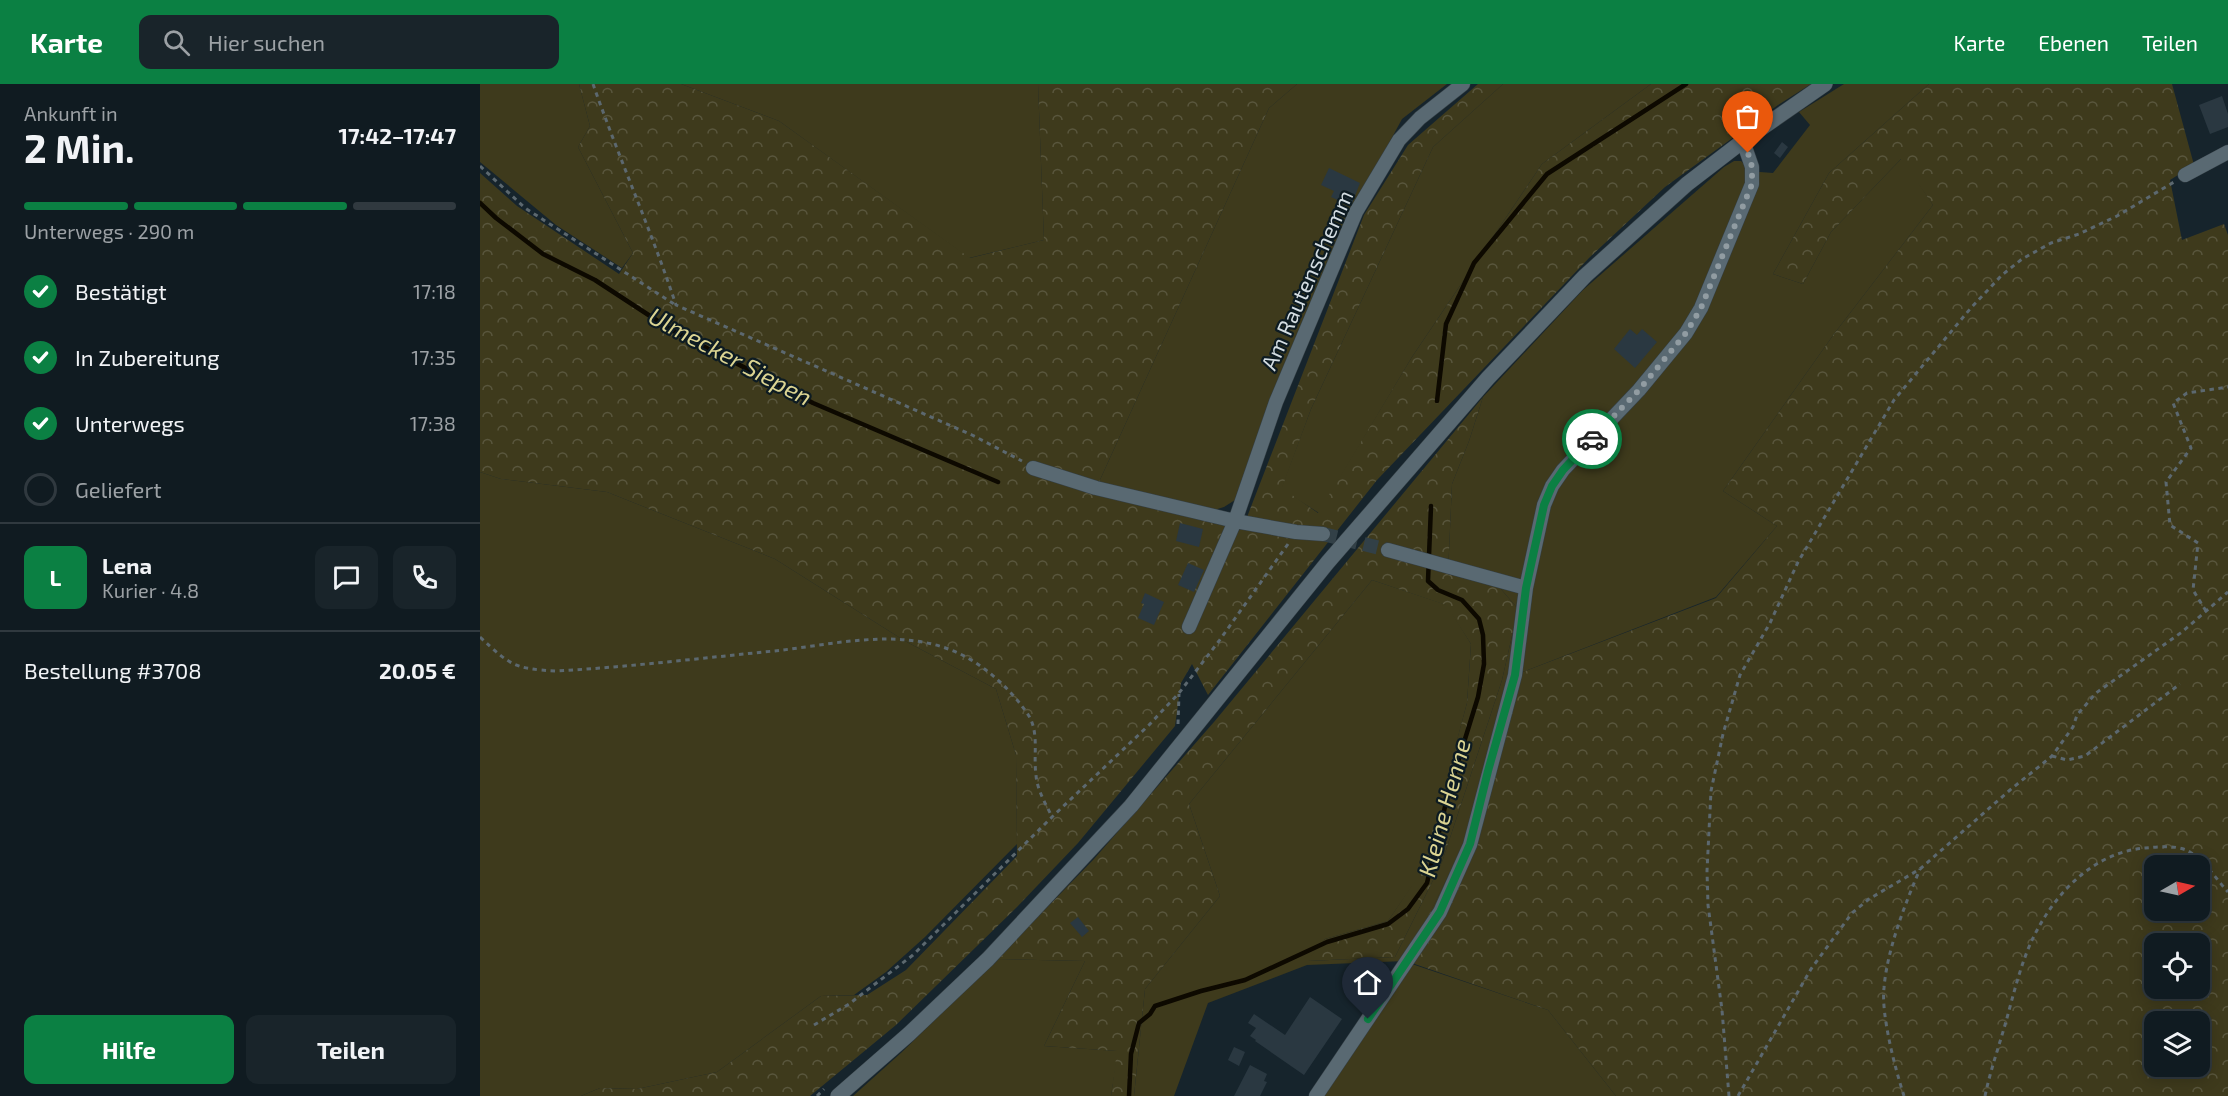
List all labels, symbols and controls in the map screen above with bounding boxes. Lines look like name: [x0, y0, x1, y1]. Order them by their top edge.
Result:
search box: [139, 15, 559, 69]
text: Karte: [30, 25, 103, 59]
icon: search: [160, 26, 193, 59]
text: Hier suchen: [208, 29, 325, 55]
text: Karte: [1954, 30, 2005, 55]
text: Ebenen: [2038, 30, 2109, 55]
text: Teilen: [2142, 30, 2198, 55]
pin: [1722, 91, 1773, 153]
icon: bag: [1731, 100, 1764, 133]
text: Ankunft in: [24, 101, 118, 125]
text: 17:42–17:47: [338, 122, 456, 148]
text: 2 Min.: [24, 124, 135, 171]
street label: Am Rautenschemm: [1255, 186, 1357, 374]
text: Unterwegs · 290 m: [24, 219, 194, 243]
icon: check: [24, 275, 57, 308]
text: Bestätigt: [75, 278, 167, 304]
text: 17:18: [413, 279, 456, 303]
water label: Ulmecker Siepen: [644, 300, 817, 411]
icon: check: [24, 341, 57, 374]
text: In Zubereitung: [75, 344, 220, 370]
text: 17:35: [411, 345, 456, 369]
icon: check: [24, 407, 57, 440]
courier: [1562, 409, 1622, 469]
text: Unterwegs: [75, 410, 185, 436]
text: 17:38: [410, 411, 456, 435]
icon: car: [1576, 423, 1609, 456]
text: Geliefert: [75, 476, 162, 502]
button: chat: [315, 546, 378, 609]
button: phone: [393, 546, 456, 609]
text: Lena: [102, 552, 152, 578]
text: L: [50, 564, 61, 590]
text: Kurier · 4.8: [102, 578, 199, 602]
text: Bestellung #3708: [24, 657, 202, 683]
text: 20.05 €: [379, 657, 456, 683]
water label: Kleine Henne: [1411, 735, 1476, 880]
north arrow: [2144, 855, 2210, 921]
map controls: [2144, 855, 2210, 1077]
button: locate: [2144, 933, 2210, 999]
pin: [1342, 957, 1393, 1019]
icon: home: [1351, 966, 1384, 999]
button: layers: [2144, 1011, 2210, 1077]
button: Hilfe: [24, 1015, 234, 1084]
button: Teilen: [246, 1015, 456, 1084]

